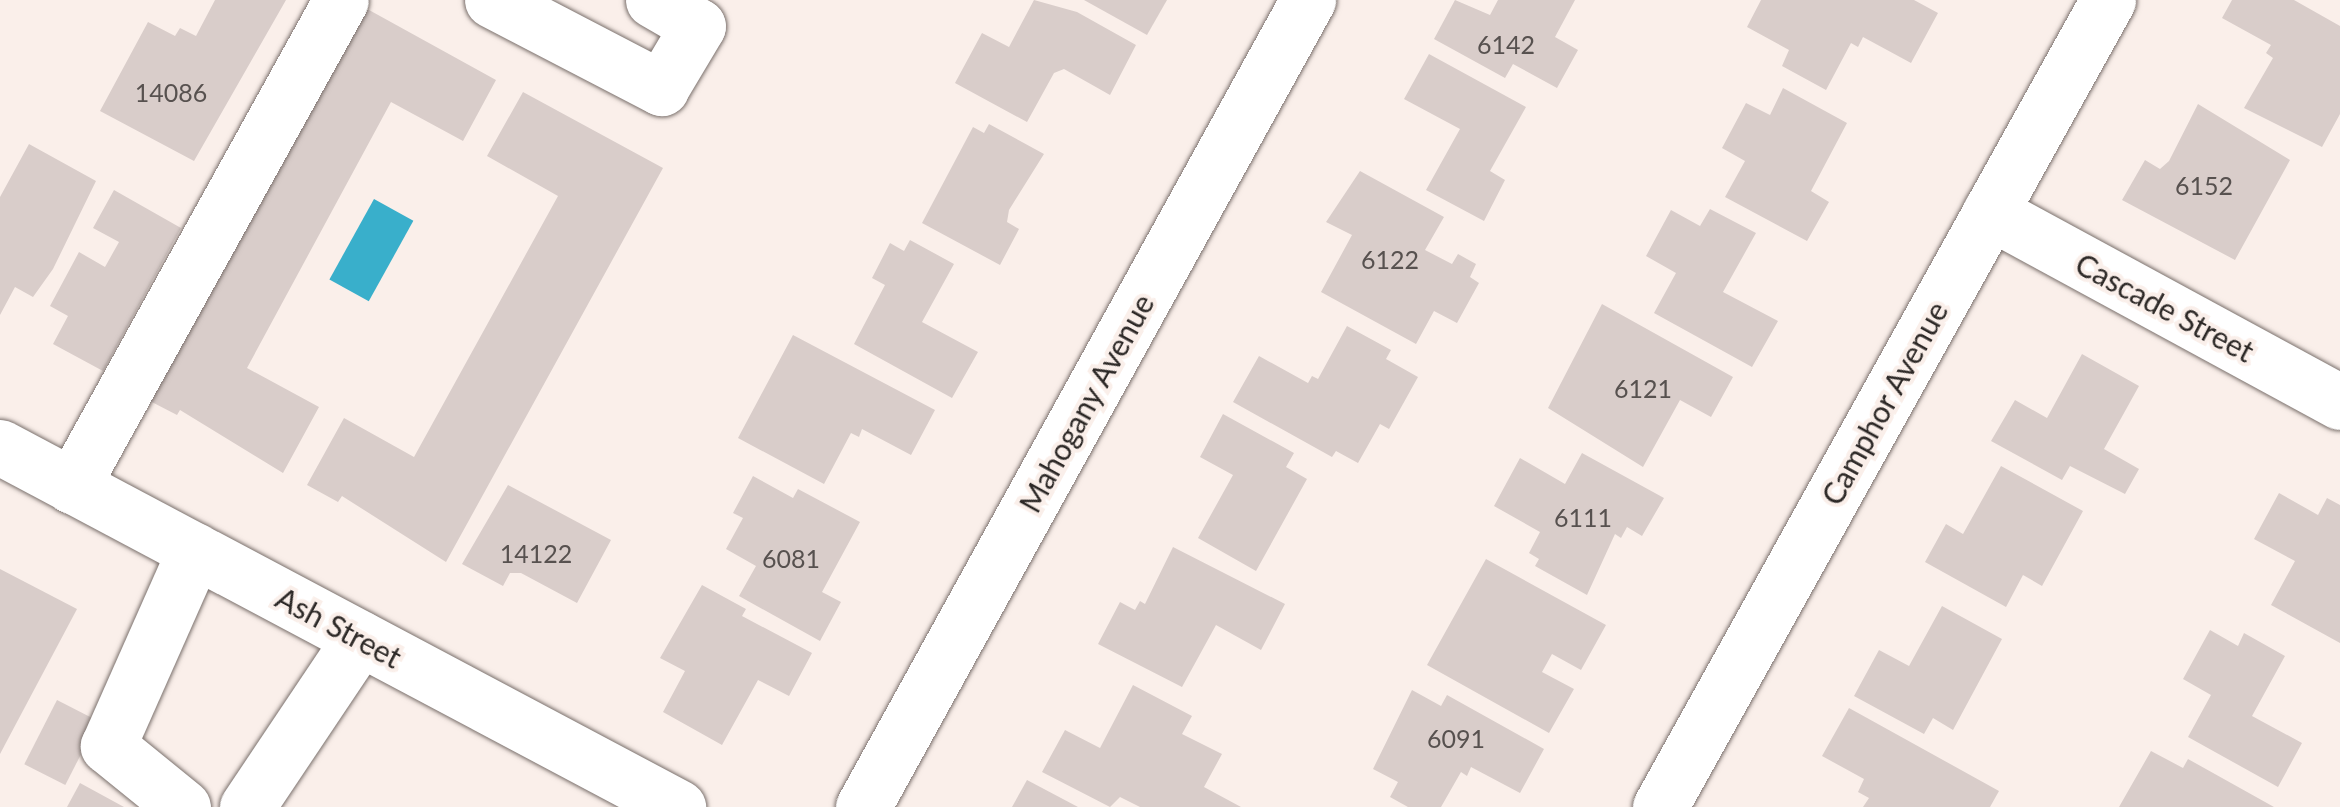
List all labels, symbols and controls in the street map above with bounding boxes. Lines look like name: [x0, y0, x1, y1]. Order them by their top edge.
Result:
house number: 6142: [1477, 29, 1535, 59]
house number: 14086: [135, 77, 207, 107]
house number: 6152: [2175, 170, 2233, 200]
house number: 6122: [1361, 244, 1419, 274]
street label: Cascade Street: [2070, 245, 2260, 369]
street label: Mahogany Avenue: [1011, 287, 1161, 519]
street label: Camphor Avenue: [1813, 295, 1955, 511]
house number: 6121: [1614, 373, 1672, 403]
house number: 6111: [1554, 502, 1612, 532]
house number: 14122: [500, 538, 572, 568]
house number: 6081: [762, 543, 820, 573]
street label: Ash Street: [270, 579, 408, 675]
house number: 6091: [1427, 723, 1485, 753]

